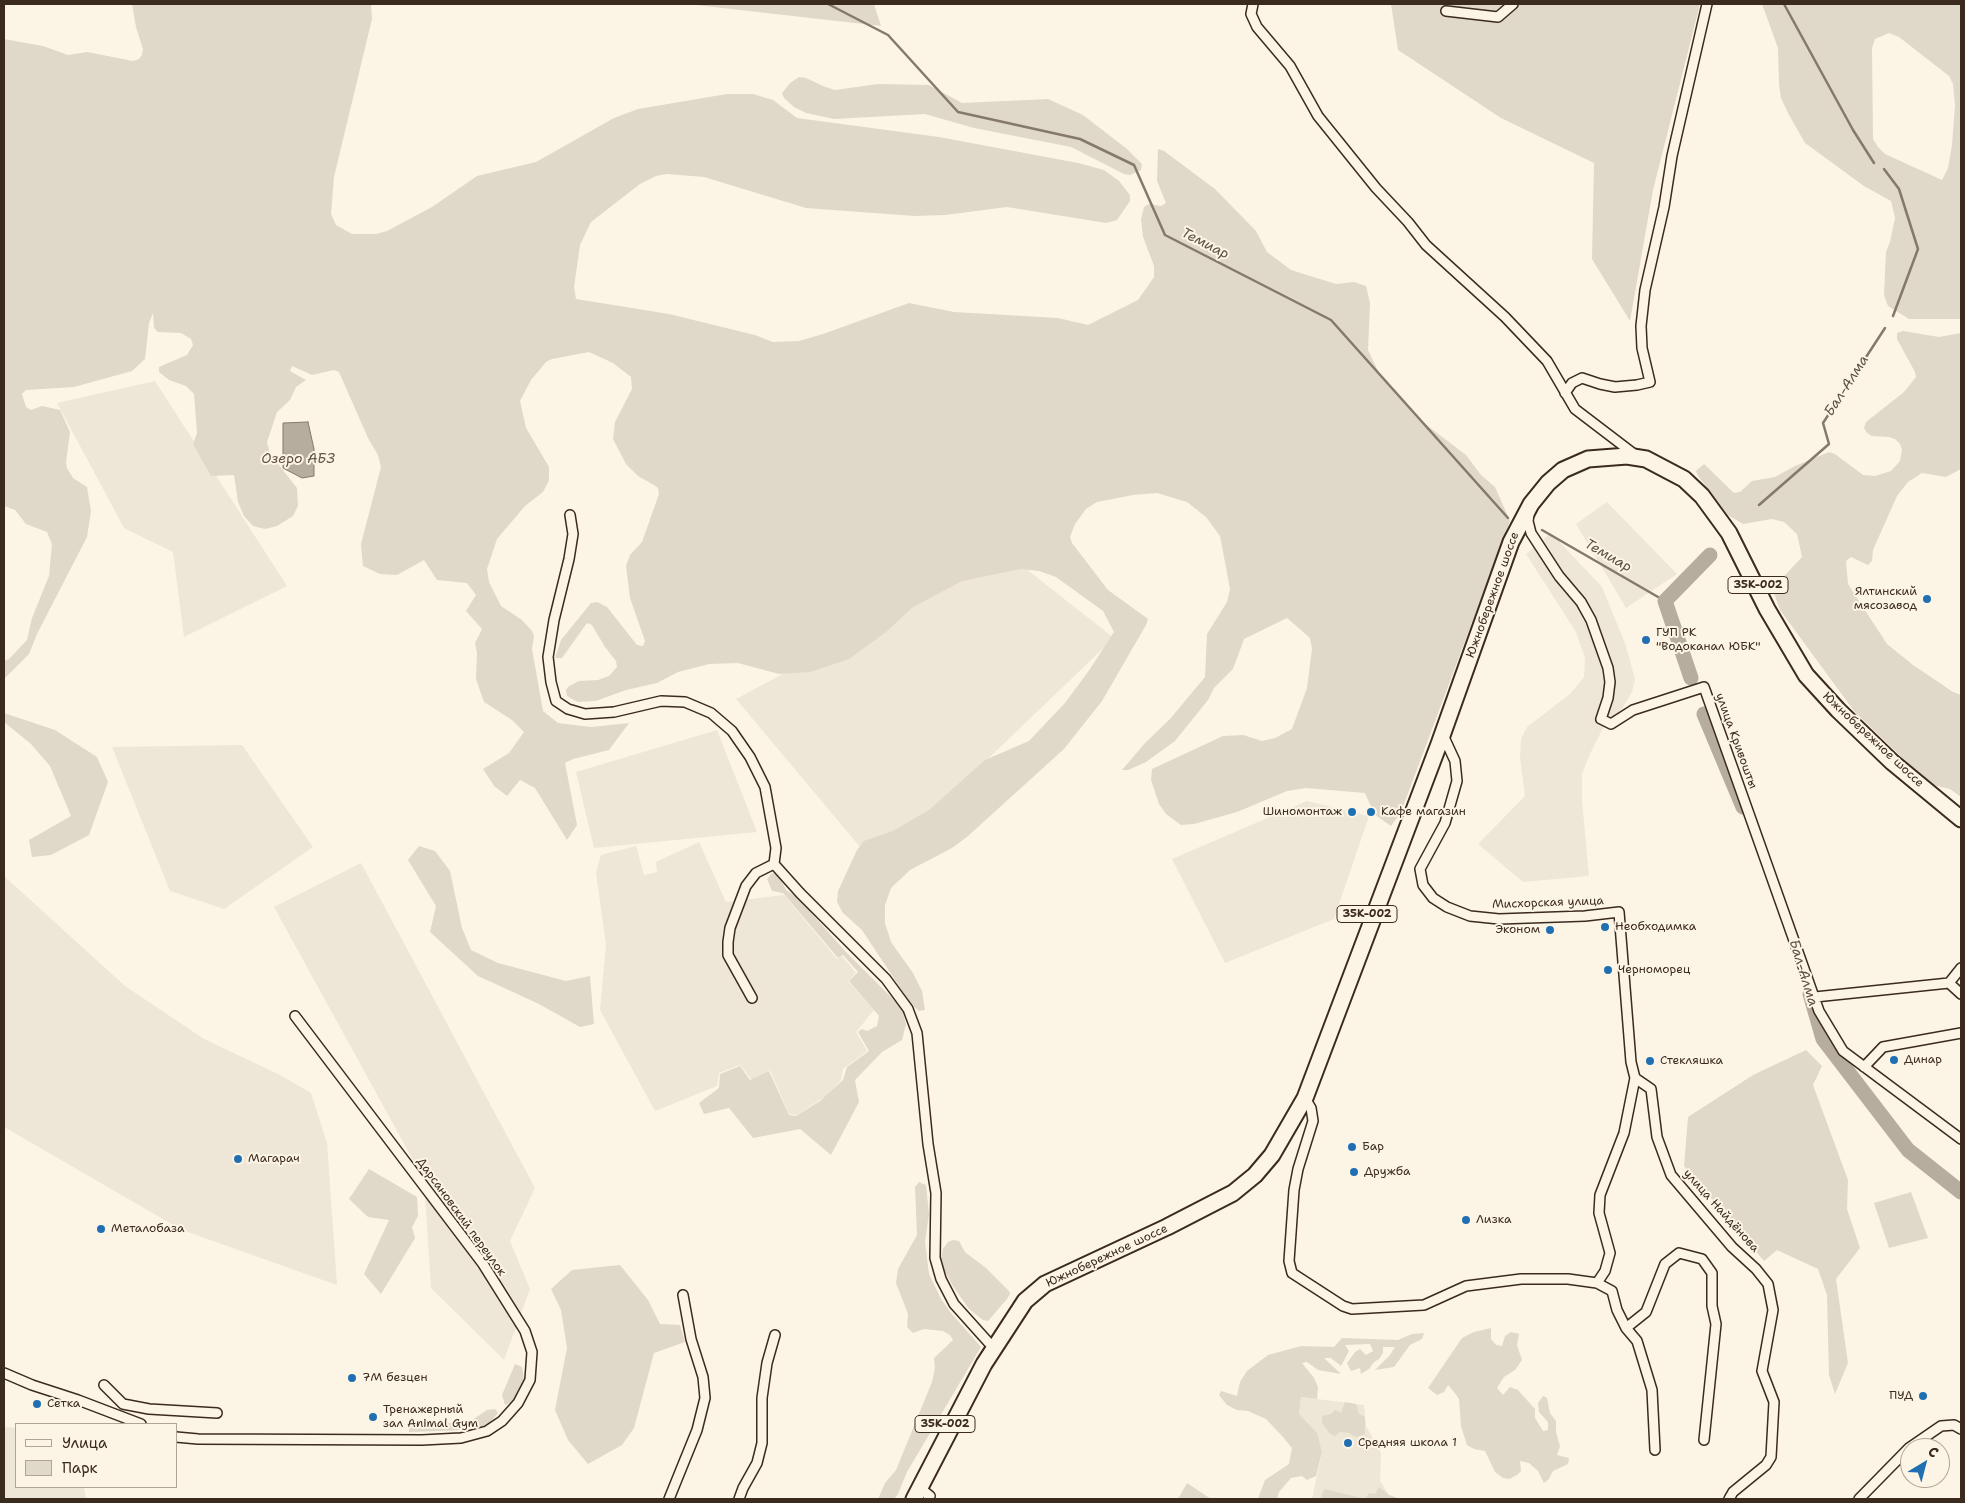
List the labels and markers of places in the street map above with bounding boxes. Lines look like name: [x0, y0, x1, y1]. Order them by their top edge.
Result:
place label: Ялтинский мясозавод: [1854, 585, 1917, 613]
marker: Ялтинский мясозавод: [1921, 593, 1933, 605]
place label: ГУП РК "Водоканал ЮБК": [1656, 626, 1760, 654]
marker: ГУП РК "Водоканал ЮБК": [1640, 634, 1652, 646]
place label: Шиномонтаж: [1263, 805, 1342, 819]
place label: Кафе магазин: [1381, 805, 1466, 819]
marker: Шиномонтаж: [1346, 806, 1358, 818]
marker: Кафе магазин: [1365, 806, 1377, 818]
place label: Необходимка: [1615, 920, 1696, 934]
marker: Необходимка: [1599, 921, 1611, 933]
place label: Эконом: [1495, 923, 1540, 937]
marker: Эконом: [1544, 924, 1556, 936]
place label: Черноморец: [1618, 963, 1690, 977]
marker: Черноморец: [1602, 964, 1614, 976]
place label: Динар: [1904, 1053, 1942, 1067]
place label: Стекляшка: [1660, 1054, 1723, 1068]
marker: Динар: [1888, 1054, 1900, 1066]
marker: Стекляшка: [1644, 1055, 1656, 1067]
place label: Бар: [1362, 1140, 1384, 1154]
marker: Бар: [1346, 1141, 1358, 1153]
place label: Магарач: [248, 1152, 300, 1166]
marker: Магарач: [232, 1153, 244, 1165]
place label: Дружба: [1364, 1165, 1410, 1179]
marker: Дружба: [1348, 1166, 1360, 1178]
place label: Лизка: [1476, 1213, 1511, 1227]
marker: Лизка: [1460, 1214, 1472, 1226]
place label: Металобаза: [111, 1222, 184, 1236]
marker: Металобаза: [95, 1223, 107, 1235]
place label: 7М безцен: [362, 1371, 427, 1385]
marker: 7М безцен: [346, 1372, 358, 1384]
place label: ПУД: [1889, 1389, 1913, 1403]
marker: ПУД: [1917, 1390, 1929, 1402]
place label: Сетка: [47, 1397, 80, 1411]
marker: Сетка: [31, 1398, 43, 1410]
place label: Тренажерный зал Animal Gym: [383, 1403, 478, 1431]
marker: Тренажерный зал Animal Gym: [367, 1411, 379, 1423]
place label: Средняя школа 1: [1358, 1436, 1457, 1450]
marker: Средняя школа 1: [1342, 1437, 1354, 1449]

